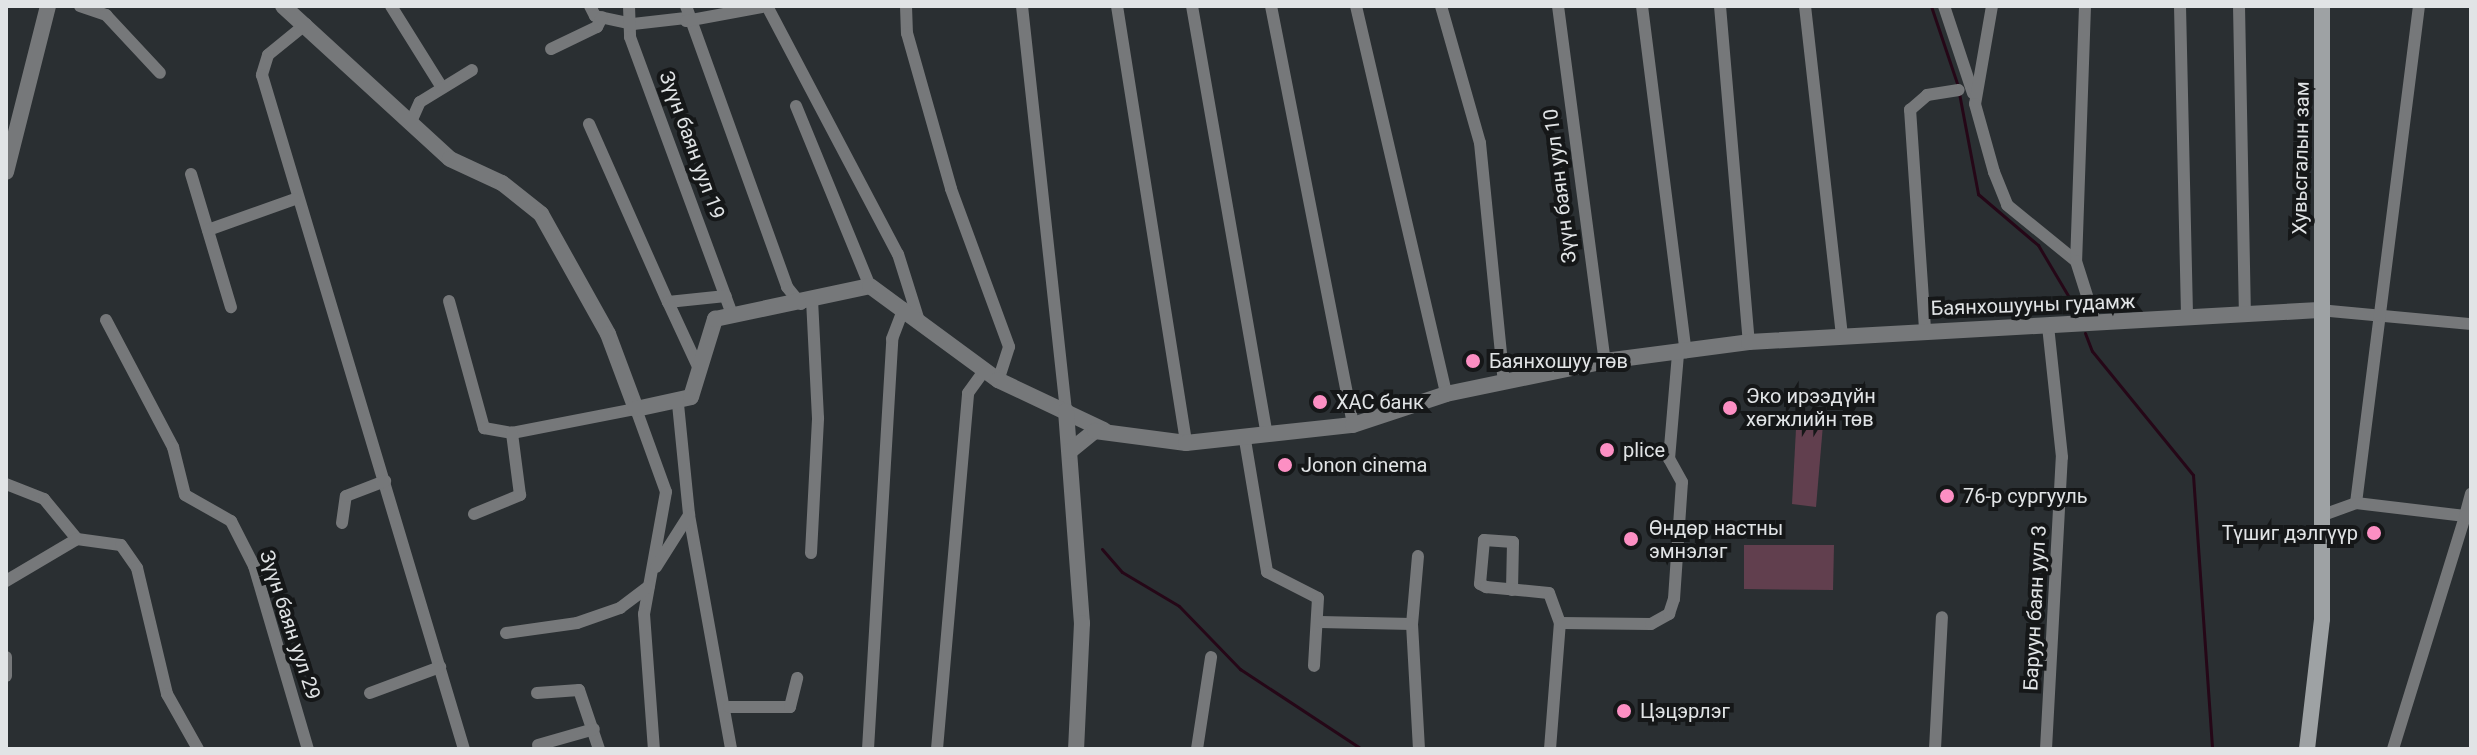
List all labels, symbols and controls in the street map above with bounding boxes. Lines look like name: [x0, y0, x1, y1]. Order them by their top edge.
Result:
street label: Зүүн баян уул 19: [654, 68, 730, 222]
street label: Хувьсгалын зам: [2288, 81, 2314, 235]
street label: Зүүн баян уул 10: [1539, 107, 1581, 265]
street label: Баянхошууны гудамж: [1930, 289, 2136, 321]
place label: Баянхошуу төв: [1489, 349, 1628, 373]
marker: Баянхошуу төв: [1464, 352, 1482, 370]
place label: Эко ирээдүйн хөгжлийн төв: [1746, 384, 1876, 431]
place label: ХАС банк: [1336, 390, 1424, 414]
marker: ХАС банк: [1311, 393, 1329, 411]
marker: Эко ирээдүйн хөгжлийн төв: [1721, 399, 1739, 417]
place label: plice: [1623, 438, 1665, 462]
marker: plice: [1598, 441, 1616, 459]
place label: Jonon cinema: [1301, 453, 1427, 477]
marker: Jonon cinema: [1276, 456, 1294, 474]
place label: 76-р сургууль: [1963, 484, 2088, 508]
marker: 76-р сургууль: [1938, 487, 1956, 505]
place label: Өндөр настны эмнэлэг: [1649, 516, 1783, 563]
place label: Түшиг дэлгүүр: [2222, 521, 2358, 545]
marker: Түшиг дэлгүүр: [2365, 524, 2383, 542]
street label: Баруун баян уул 3: [2019, 525, 2051, 691]
marker: Өндөр настны эмнэлэг: [1620, 528, 1642, 550]
street label: Зүүн баян уул 29: [255, 547, 325, 703]
place label: Цэцэрлэг: [1640, 699, 1730, 723]
marker: Цэцэрлэг: [1615, 702, 1633, 720]

